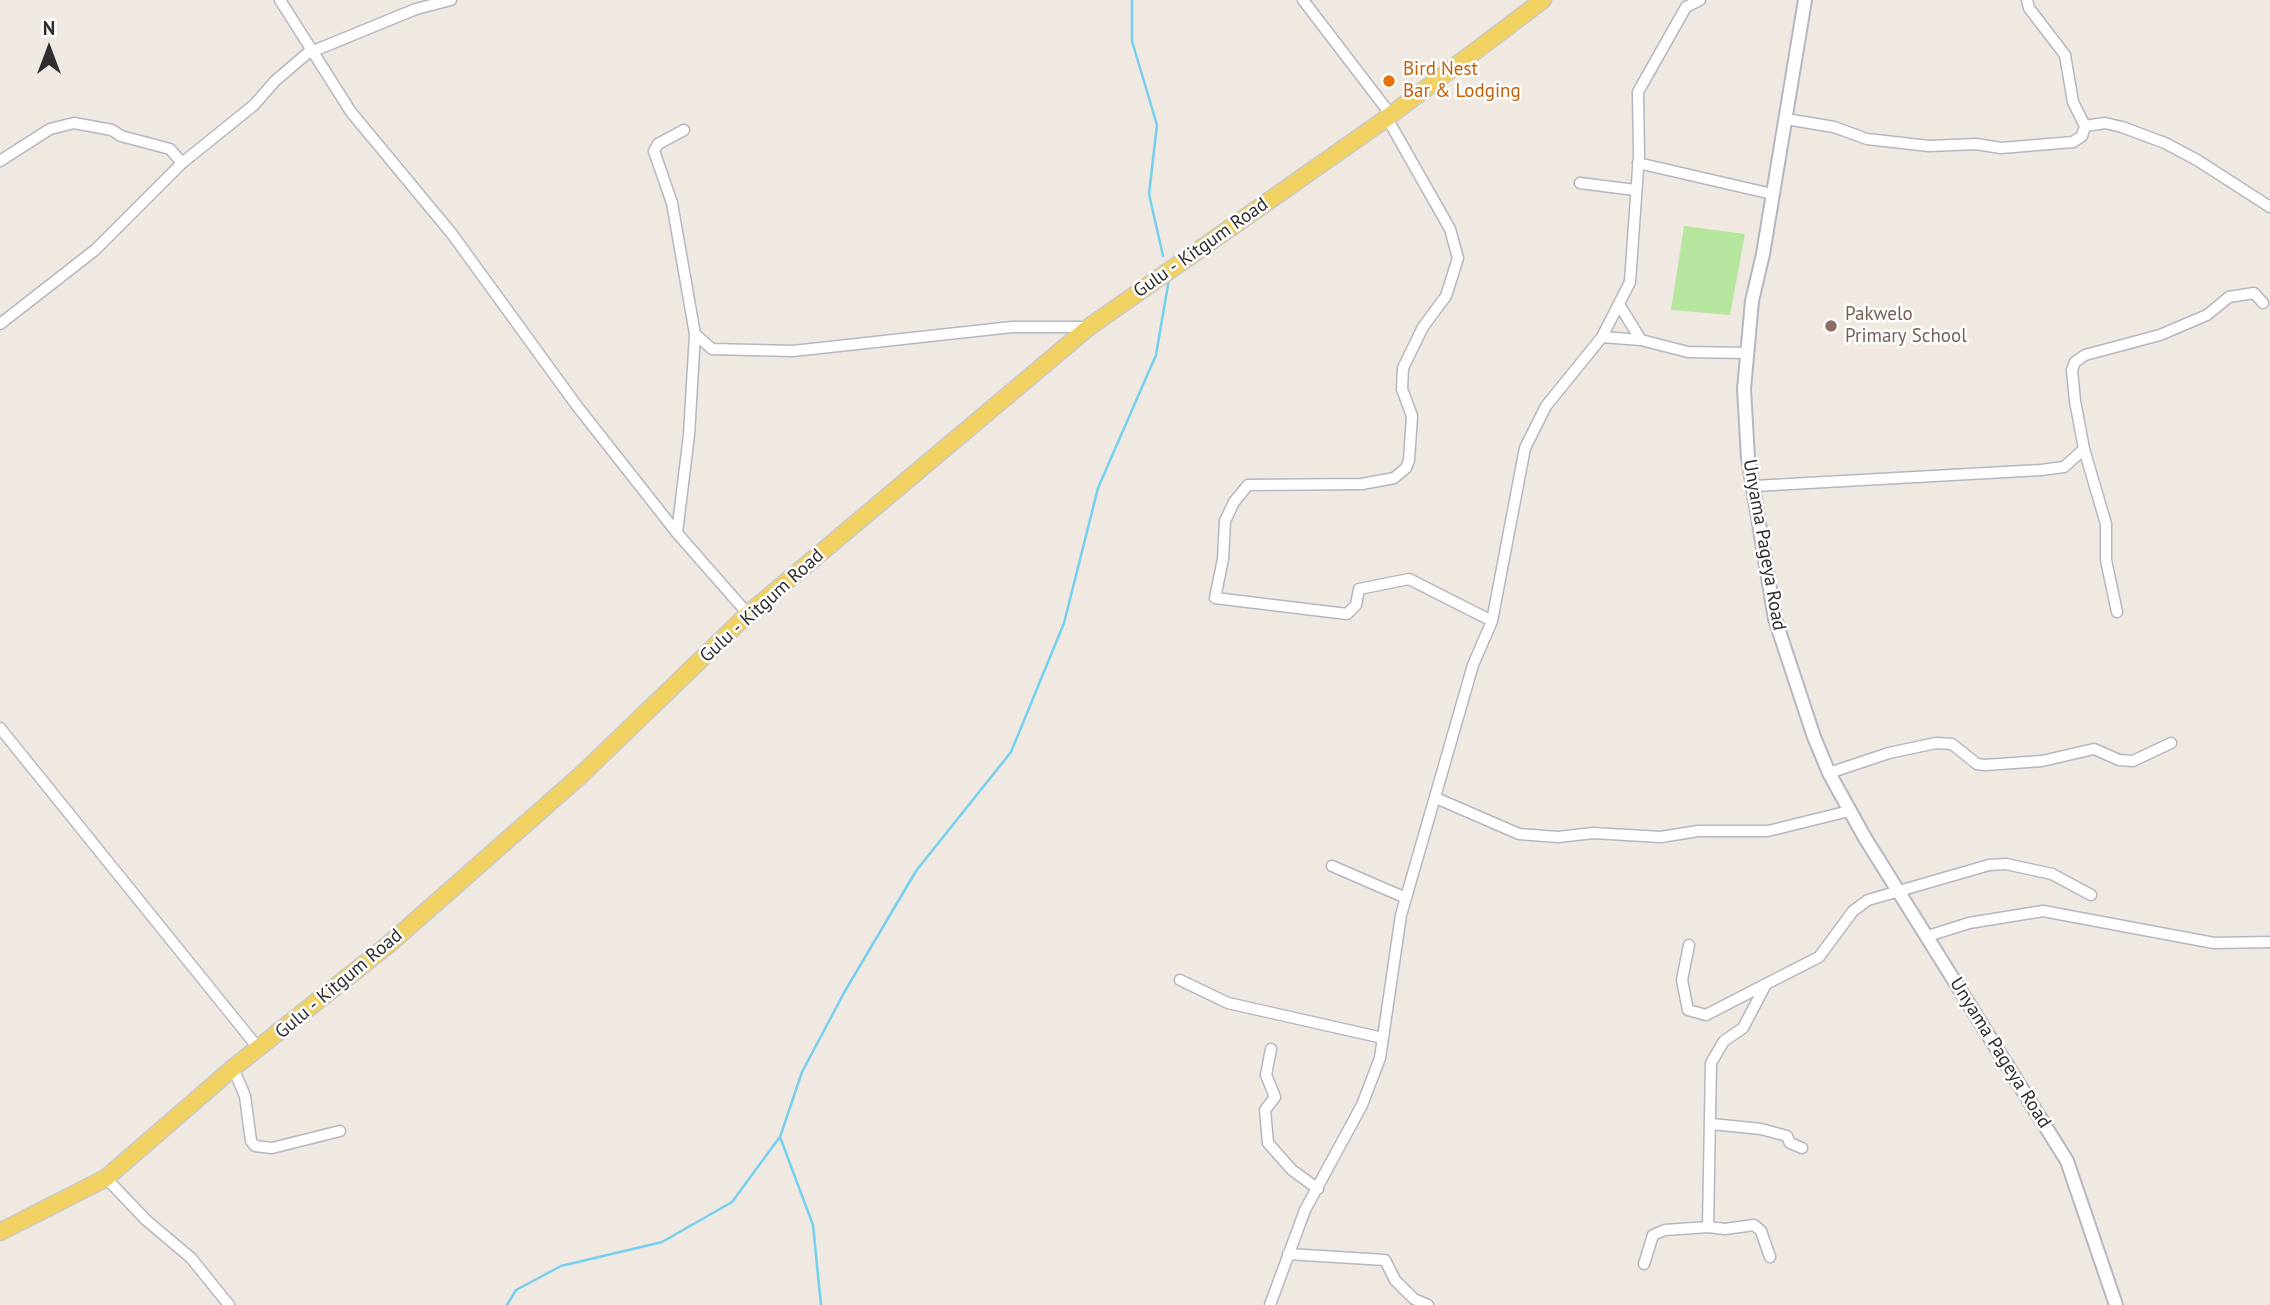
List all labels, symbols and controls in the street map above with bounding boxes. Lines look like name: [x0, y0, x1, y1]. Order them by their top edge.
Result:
north arrow: [14, 14, 84, 84]
text: N: [43, 16, 55, 40]
place label: Bird Nest Bar & Lodging: [1403, 59, 1521, 103]
marker: Bird Nest Bar & Lodging: [1381, 73, 1397, 89]
street label: Gulu - Kitgum Road: [1129, 193, 1273, 303]
place label: Pakwelo Primary School: [1845, 304, 1967, 348]
marker: Pakwelo Primary School: [1823, 318, 1839, 334]
street label: Unyama Pageya Road: [1738, 458, 1790, 632]
street label: Gulu - Kitgum Road: [695, 544, 829, 668]
street label: Gulu - Kitgum Road: [271, 924, 407, 1044]
street label: Unyama Pageya Road: [1944, 973, 2056, 1133]

